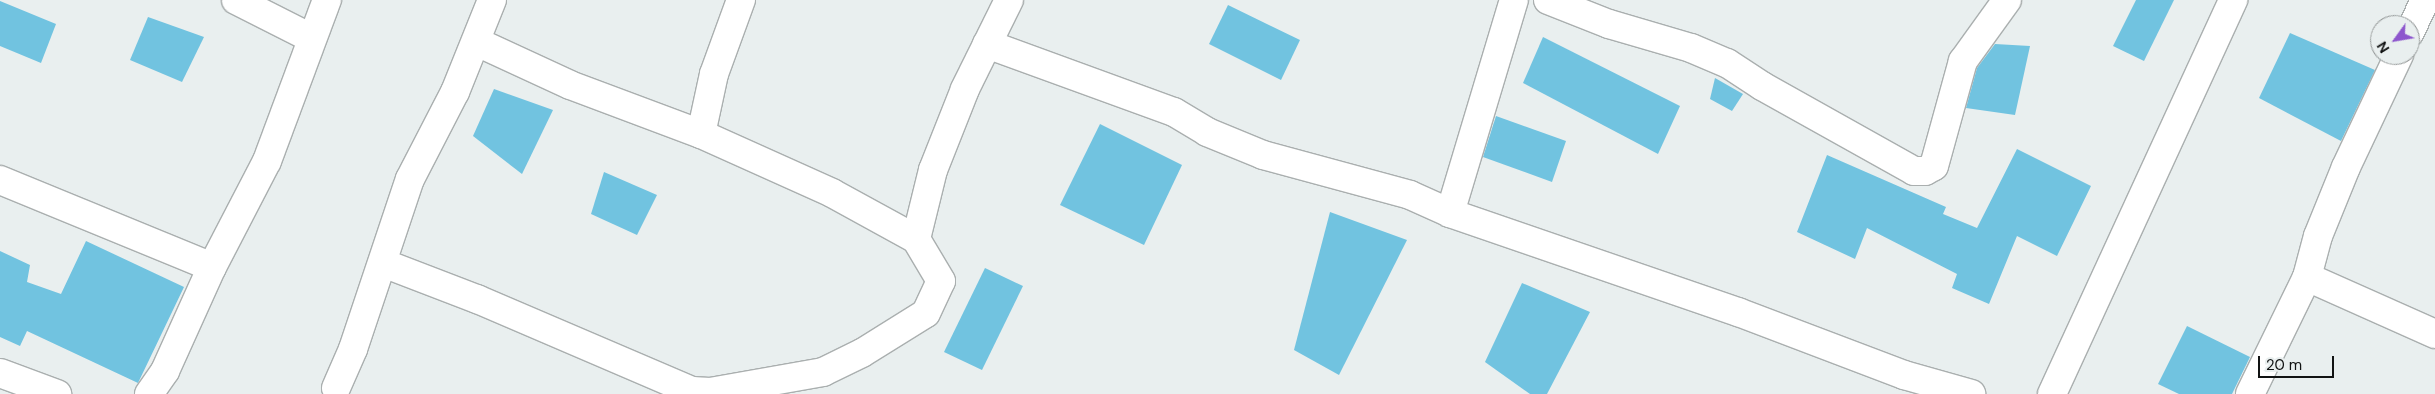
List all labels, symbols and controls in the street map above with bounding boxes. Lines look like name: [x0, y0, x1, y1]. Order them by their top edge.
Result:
north arrow: [2370, 15, 2420, 65]
text: N: [2373, 38, 2393, 57]
scale bar: [2260, 346, 2336, 378]
text: 20 m: [2266, 355, 2302, 375]

